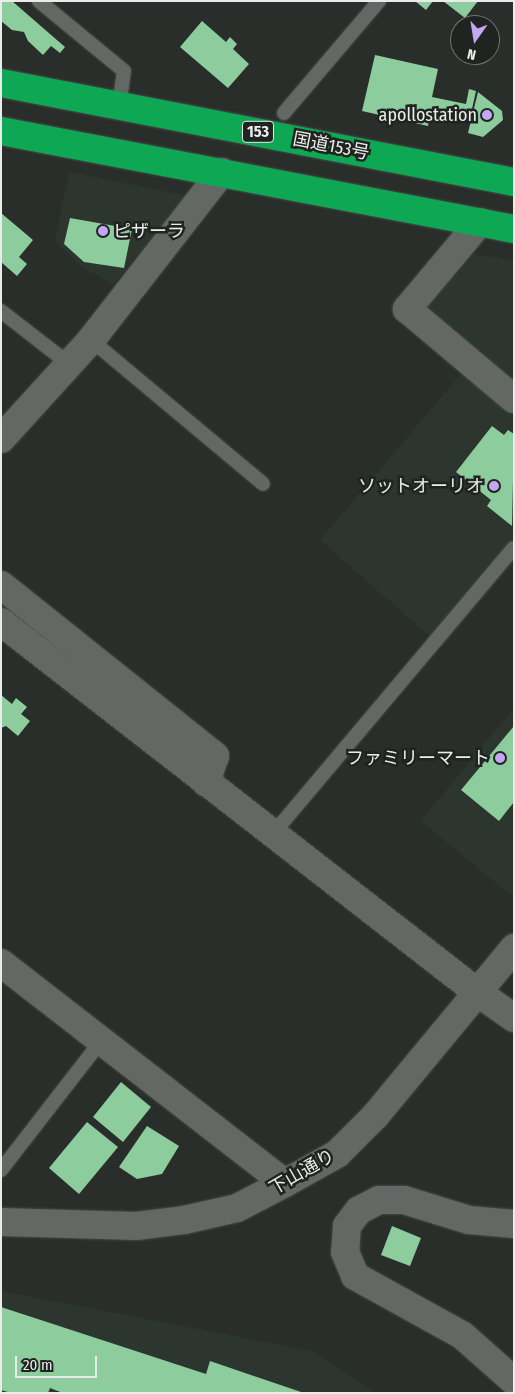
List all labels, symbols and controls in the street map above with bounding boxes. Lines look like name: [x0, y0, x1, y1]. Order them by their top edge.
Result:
north arrow: [450, 15, 500, 65]
text: N: [466, 45, 478, 63]
place label: apollostation: [379, 104, 477, 126]
marker: apollostation: [481, 109, 493, 121]
road number: 153: [242, 118, 274, 146]
street label: 国道153号: [291, 128, 371, 164]
place label: ピザーラ: [113, 220, 185, 242]
marker: ピザーラ: [97, 225, 109, 237]
place label: ソットオーリオ: [358, 475, 484, 497]
marker: ソットオーリオ: [488, 480, 500, 492]
place label: ファミリーマート: [346, 747, 490, 769]
marker: ファミリーマート: [494, 752, 506, 764]
street label: 下山通り: [265, 1145, 339, 1199]
scale bar: [18, 1346, 100, 1378]
text: 20 m: [23, 1356, 53, 1374]

